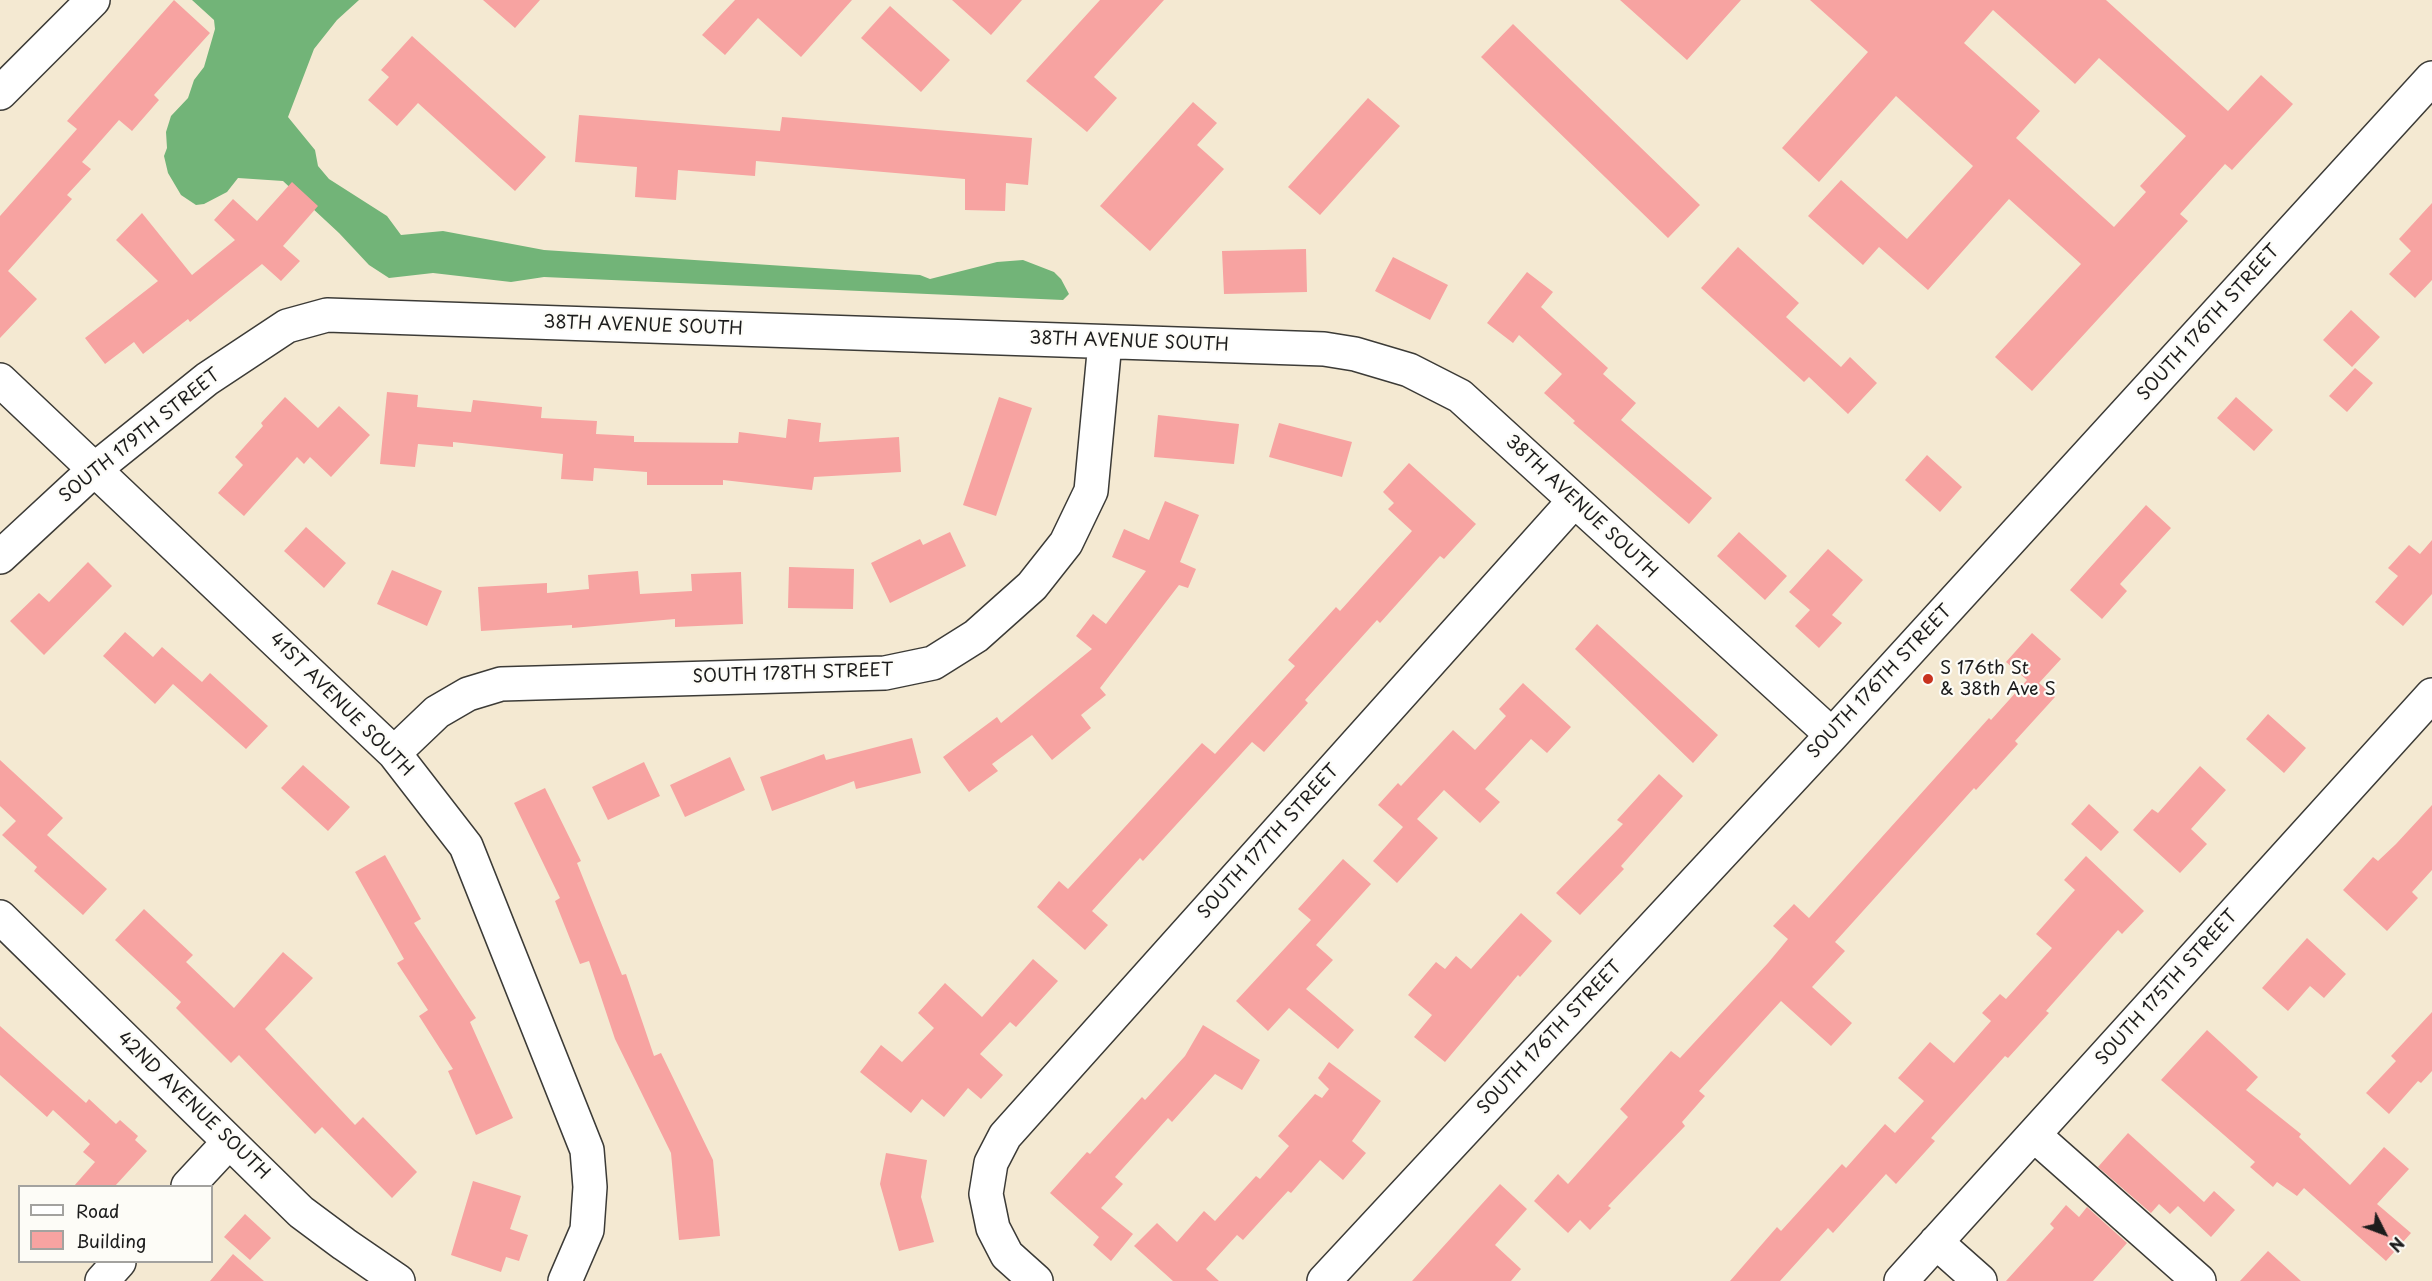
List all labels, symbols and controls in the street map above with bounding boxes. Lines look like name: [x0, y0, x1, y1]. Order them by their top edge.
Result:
street label: SOUTH 176TH STREET: [2133, 241, 2285, 405]
street label: 38TH AVENUE SOUTH: [543, 312, 743, 340]
street label: 38TH AVENUE SOUTH: [1029, 328, 1229, 356]
street label: SOUTH 179TH STREET: [55, 365, 225, 507]
street label: 38TH AVENUE SOUTH: [1501, 431, 1661, 583]
street label: SOUTH 176TH STREET: [1803, 601, 1957, 763]
street label: 41ST AVENUE SOUTH: [265, 629, 417, 781]
place label: S 176th St & 38th Ave S: [1940, 658, 2056, 700]
street label: SOUTH 178TH STREET: [692, 660, 894, 688]
marker: S 176th St & 38th Ave S: [1921, 672, 1935, 686]
street label: SOUTH 177TH STREET: [1194, 760, 1344, 924]
street label: SOUTH 175TH STREET: [2091, 906, 2243, 1070]
street label: SOUTH 176TH STREET: [1473, 957, 1627, 1119]
street label: 42ND AVENUE SOUTH: [112, 1028, 274, 1184]
legend: [18, 1185, 213, 1263]
text: Road: [76, 1197, 120, 1224]
north arrow: [2354, 1203, 2414, 1263]
text: Building: [76, 1227, 146, 1254]
text: N: [2384, 1232, 2411, 1258]

